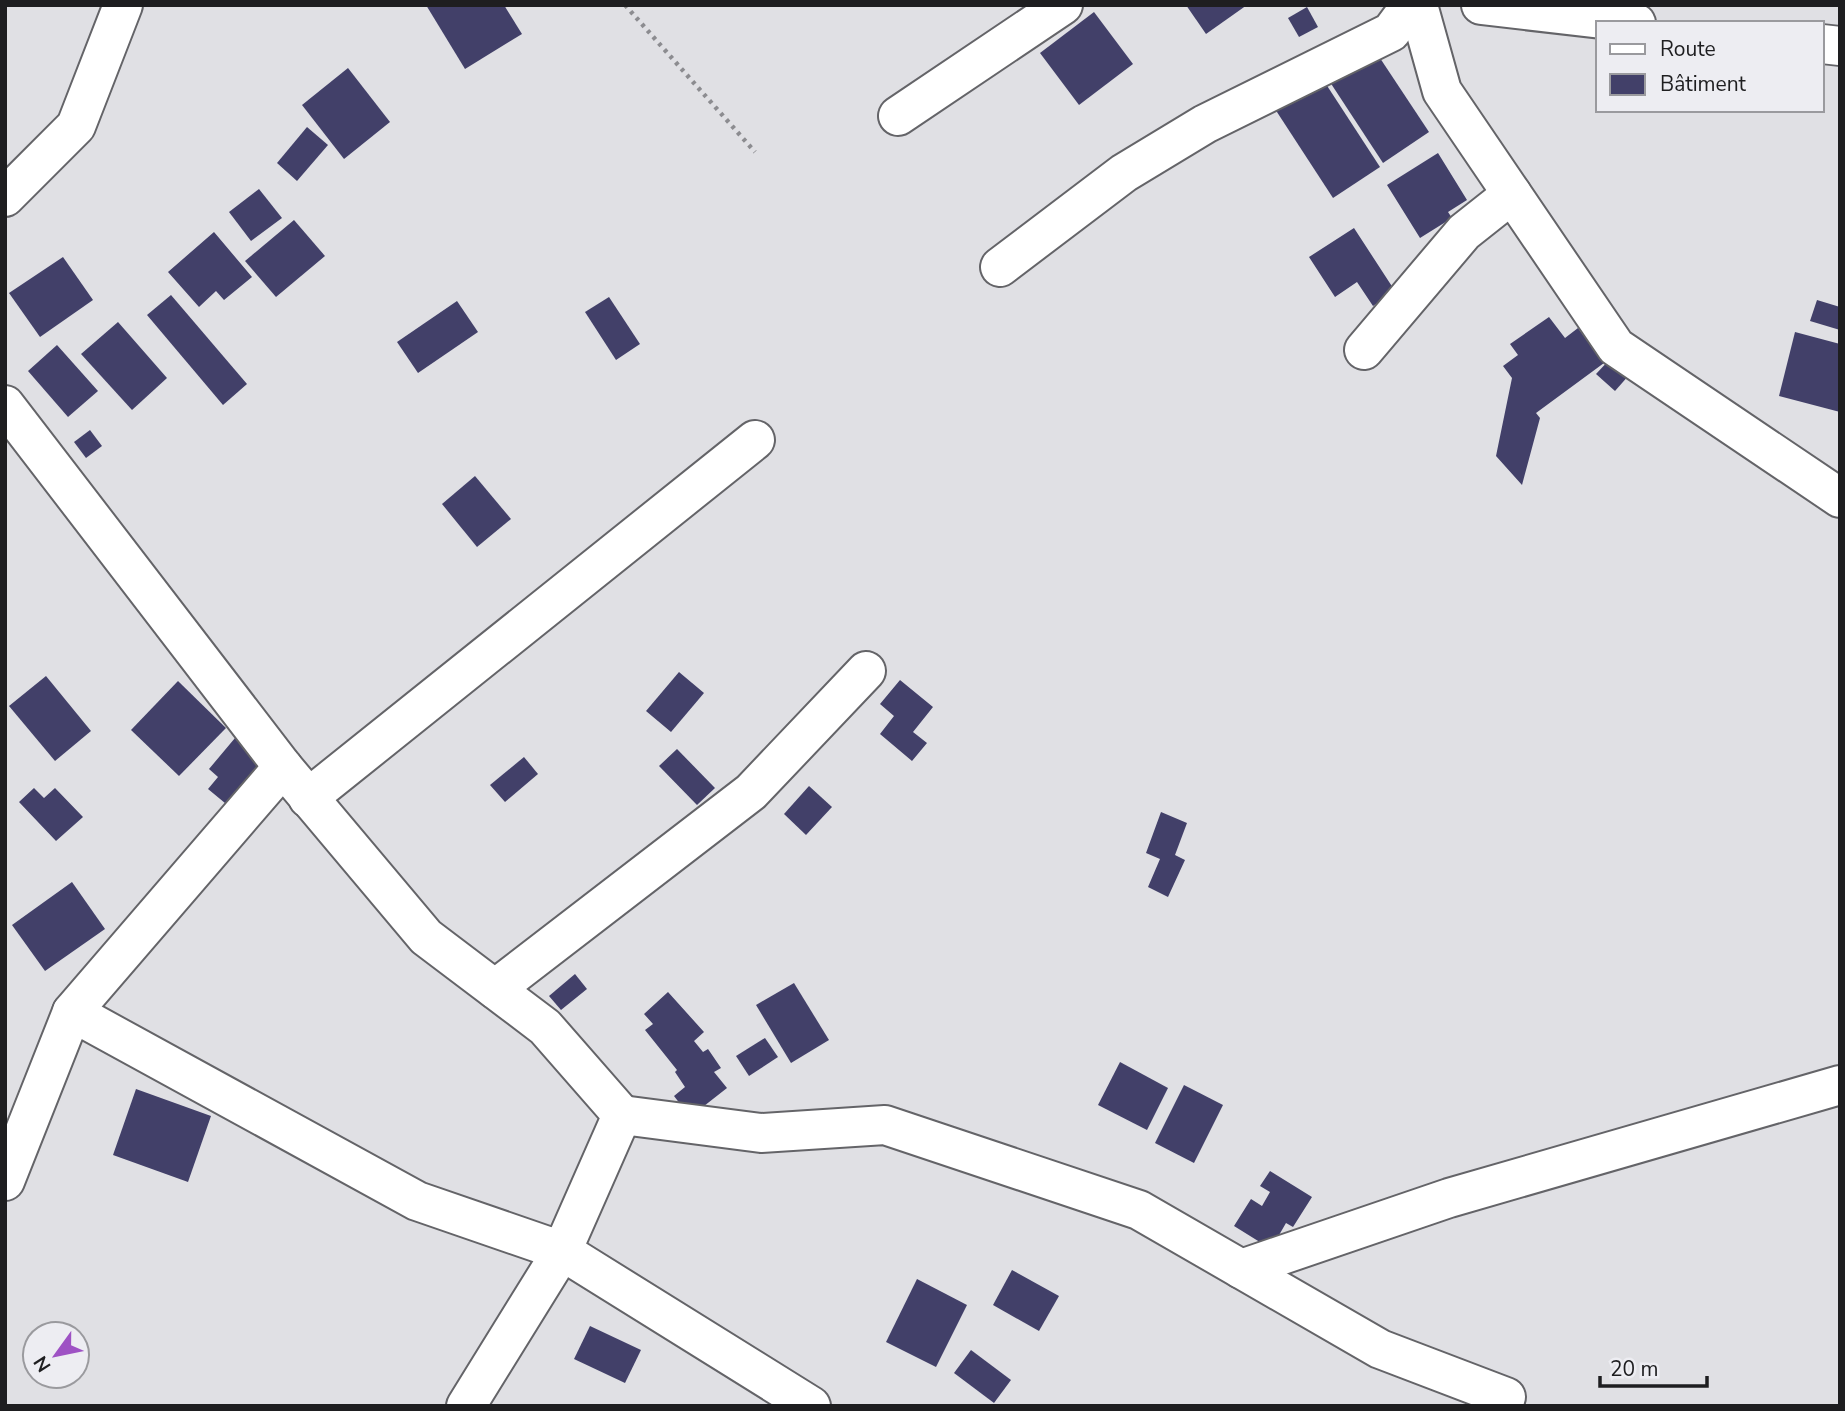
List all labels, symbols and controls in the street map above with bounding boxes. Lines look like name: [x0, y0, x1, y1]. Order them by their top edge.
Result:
legend: [1596, 21, 1824, 112]
text: Route: [1660, 35, 1716, 63]
text: Bâtiment: [1660, 70, 1747, 98]
north arrow: [21, 1320, 91, 1390]
scale bar: [1600, 1344, 1707, 1388]
text: N: [28, 1351, 57, 1377]
text: 20 m: [1610, 1355, 1659, 1383]

